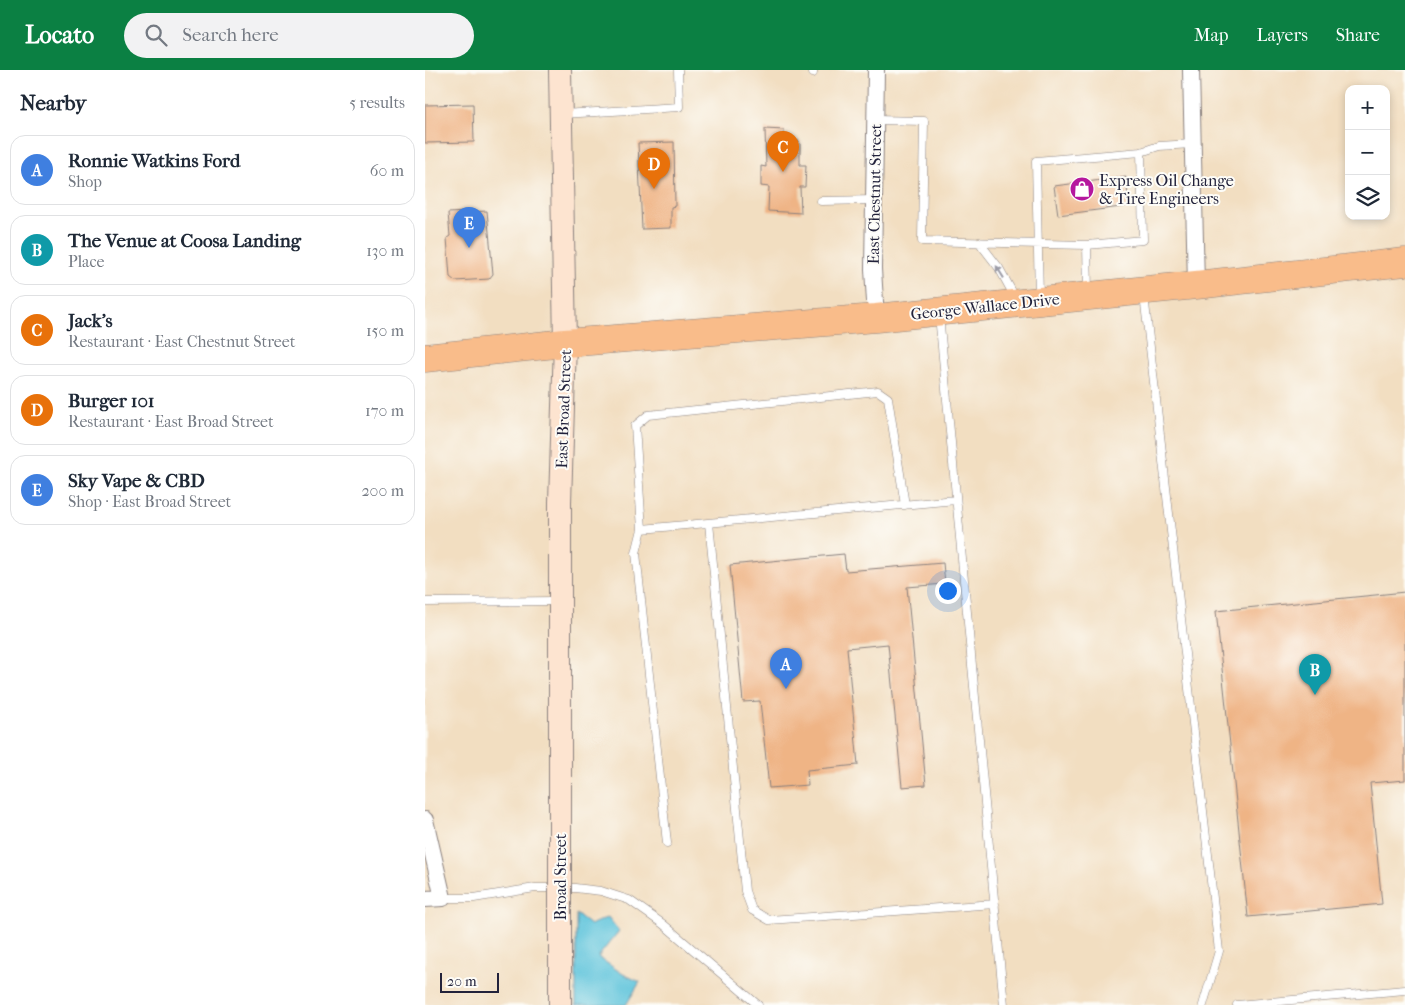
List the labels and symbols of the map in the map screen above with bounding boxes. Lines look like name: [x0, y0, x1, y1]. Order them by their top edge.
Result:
street label: East Chestnut Street: [864, 123, 885, 265]
pin: C: [767, 131, 799, 172]
pin: D: [638, 148, 670, 189]
place label: Express Oil Change & Tire Engineers: [1099, 171, 1234, 208]
shop icon: Express Oil Change & Tire Engineers: [1069, 176, 1095, 202]
pin: E: [453, 207, 485, 248]
one-way arrow: [996, 265, 1005, 278]
street label: George Wallace Drive: [910, 289, 1061, 324]
street label: East Broad Street: [552, 349, 575, 469]
your location: [935, 578, 961, 604]
pin: A: [770, 648, 802, 689]
pin: B: [1299, 654, 1331, 695]
street label: Broad Street: [551, 833, 570, 921]
scale bar: [440, 970, 499, 993]

